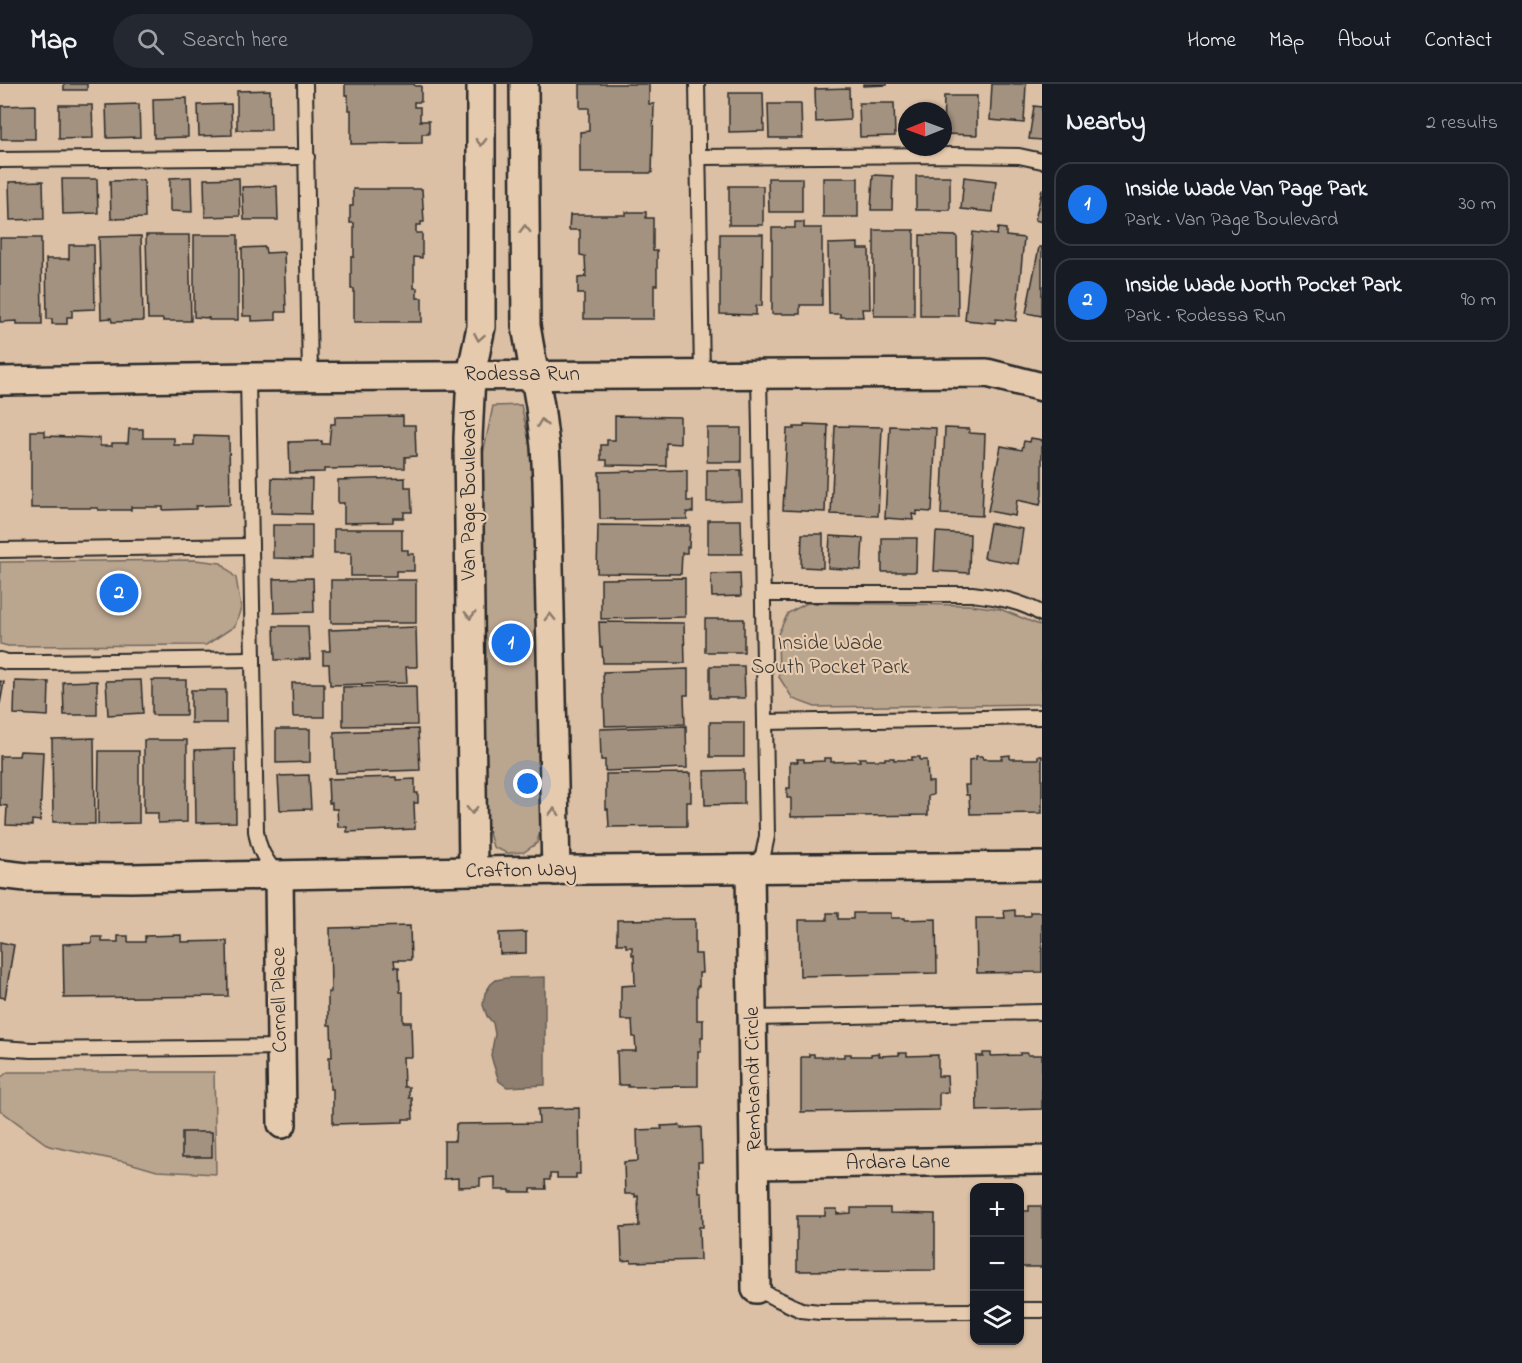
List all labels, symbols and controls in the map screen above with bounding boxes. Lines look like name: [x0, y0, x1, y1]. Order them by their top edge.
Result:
search box: [113, 14, 533, 68]
text: Map: [30, 21, 77, 62]
icon: search: [134, 25, 167, 58]
text: Search here: [182, 25, 288, 57]
text: Home: [1187, 26, 1236, 56]
text: Map: [1269, 26, 1304, 56]
text: About: [1337, 26, 1391, 56]
text: Contact: [1424, 26, 1492, 56]
north arrow: [898, 102, 952, 156]
text: Nearby: [1066, 104, 1145, 142]
text: 2 results: [1426, 109, 1498, 138]
one-way arrow: [475, 138, 487, 147]
text: Inside Wade Van Page Park: [1125, 174, 1367, 206]
text: 1: [1084, 190, 1091, 219]
text: 30 m: [1459, 190, 1496, 219]
text: Park · Van Page Boulevard: [1125, 206, 1338, 235]
one-way arrow: [519, 225, 531, 234]
text: Inside Wade North Pocket Park: [1125, 270, 1402, 302]
text: 2: [1083, 286, 1092, 315]
text: 90 m: [1461, 286, 1496, 315]
text: Park · Rodessa Run: [1125, 302, 1286, 331]
one-way arrow: [474, 333, 486, 342]
street label: Rodessa Run: [464, 360, 580, 390]
street label: Van Page Boulevard: [455, 409, 487, 581]
one-way arrow: [536, 418, 549, 427]
pin: 2: [100, 570, 138, 616]
one-way arrow: [464, 611, 476, 620]
one-way arrow: [544, 613, 556, 622]
pin: 1: [492, 620, 530, 666]
park label: Inside Wade South Pocket Park: [751, 629, 910, 683]
your location: [513, 769, 542, 798]
one-way arrow: [466, 806, 478, 815]
one-way arrow: [548, 808, 561, 817]
street label: Crafton Way: [465, 855, 577, 889]
street label: Cornell Place: [264, 946, 296, 1053]
street label: Rembrandt Circle: [738, 1006, 770, 1152]
street label: Ardara Lane: [845, 1147, 951, 1179]
map controls: [970, 1183, 1024, 1345]
button: +: [970, 1183, 1024, 1237]
button: −: [970, 1237, 1024, 1291]
button: layers: [970, 1291, 1024, 1345]

